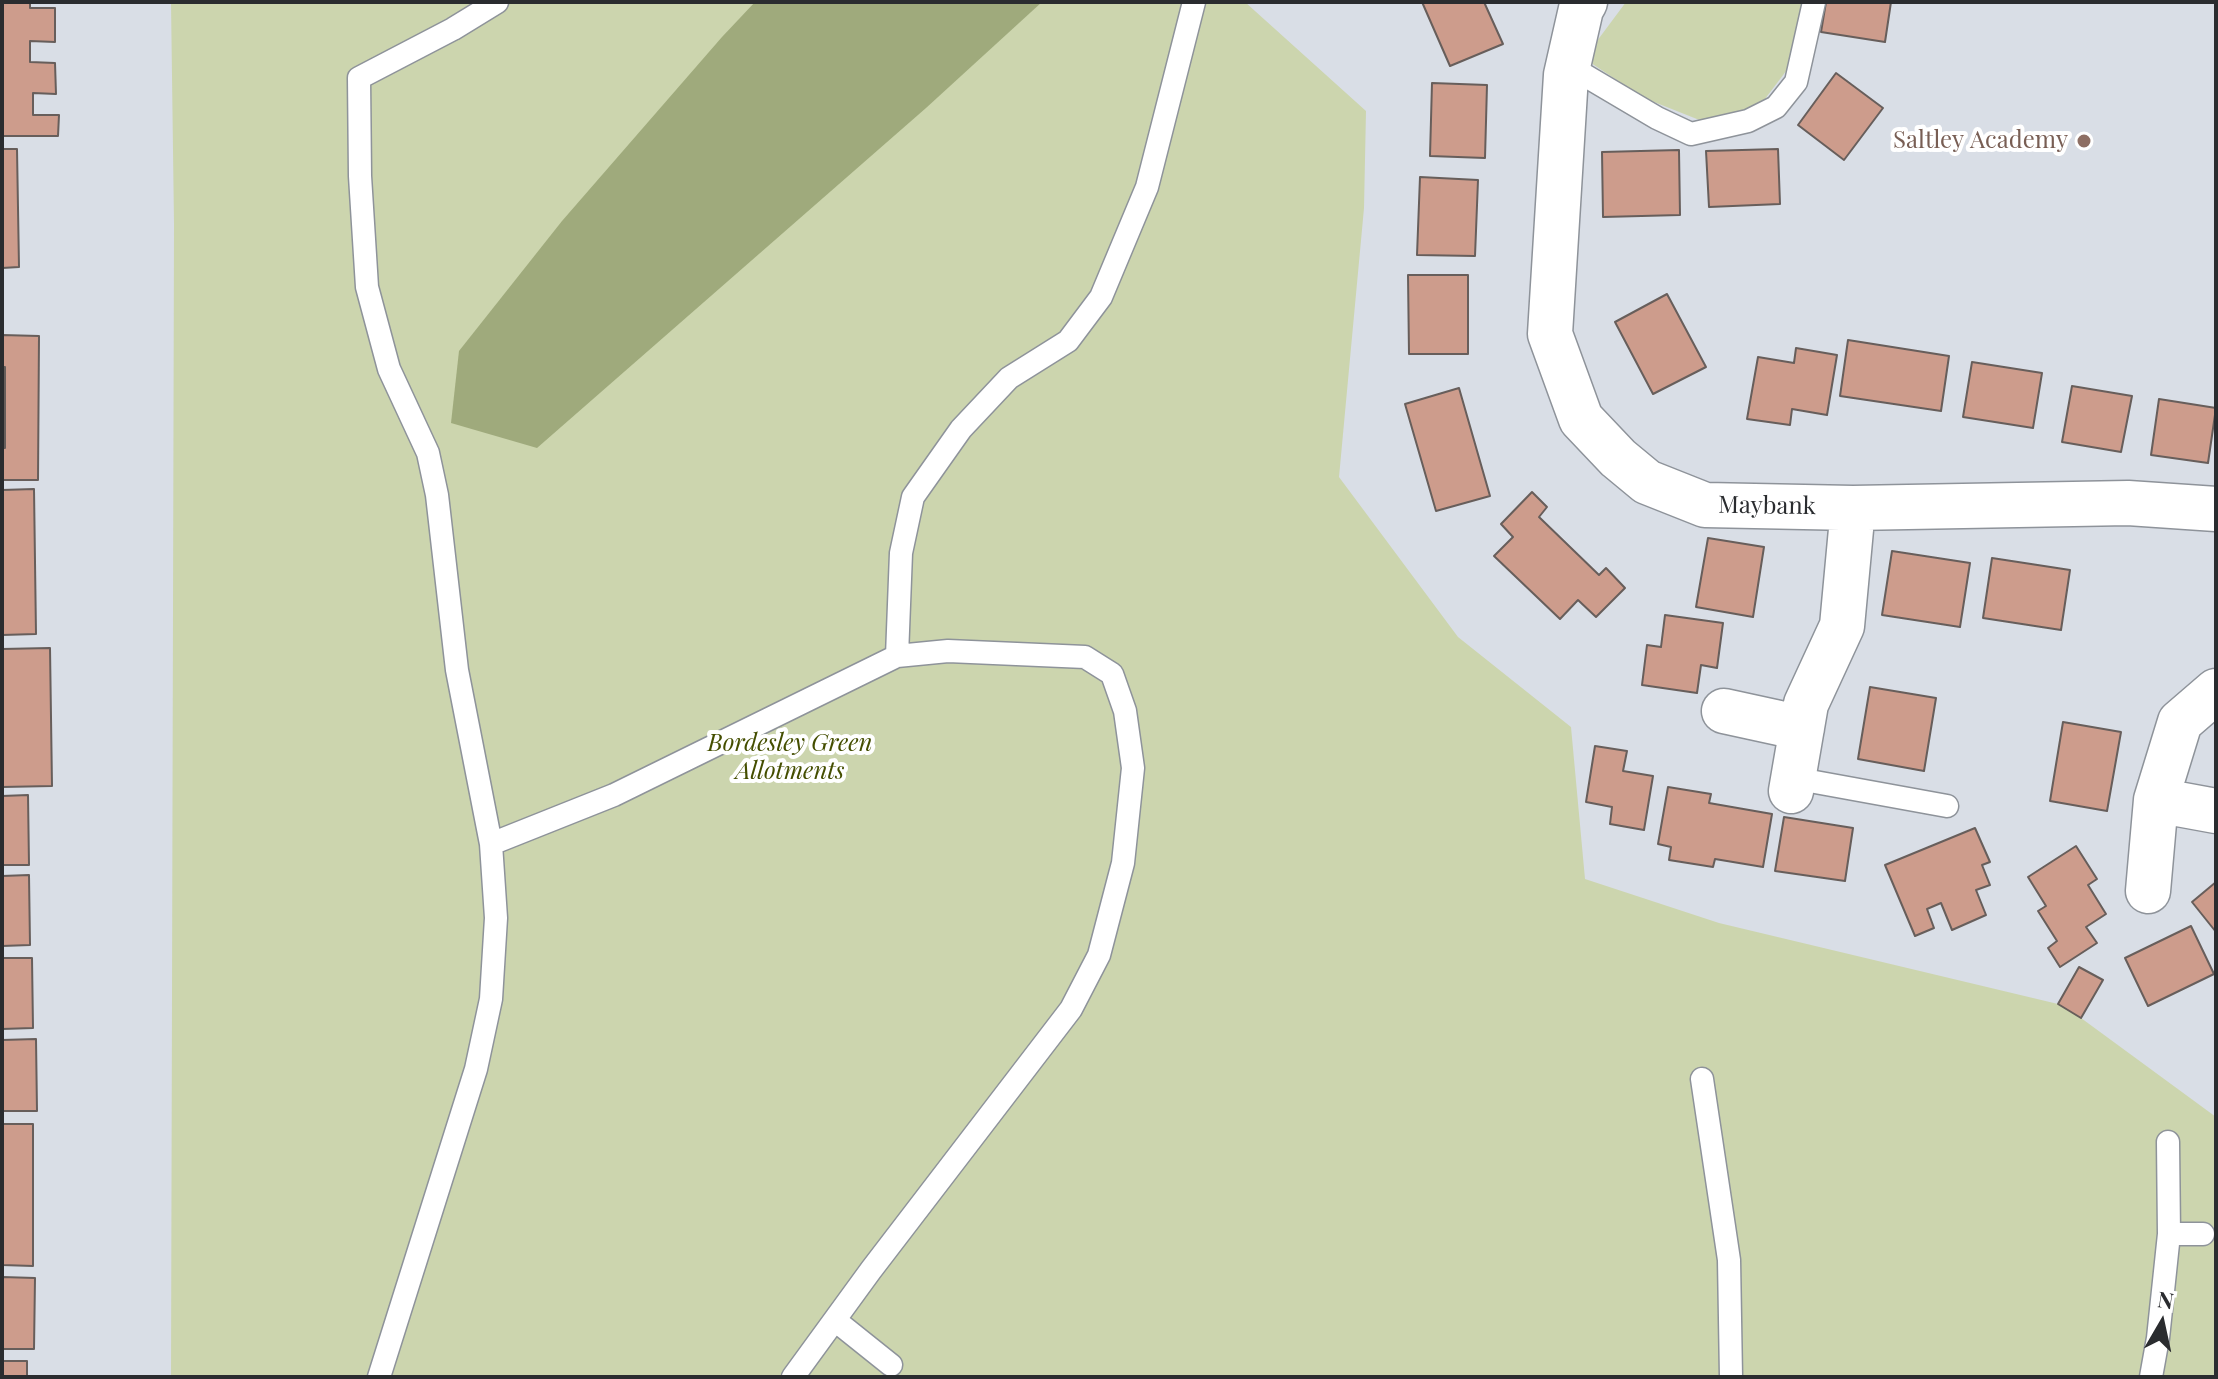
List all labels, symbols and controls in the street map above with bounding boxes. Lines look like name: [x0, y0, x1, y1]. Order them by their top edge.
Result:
place label: Saltley Academy: [1893, 127, 2068, 155]
marker: Saltley Academy: [2075, 132, 2093, 150]
street label: Maybank: [1718, 491, 1816, 521]
park label: Bordesley Green Allotments: [708, 730, 872, 786]
north arrow: [2122, 1283, 2202, 1363]
text: N: [2156, 1283, 2176, 1315]

